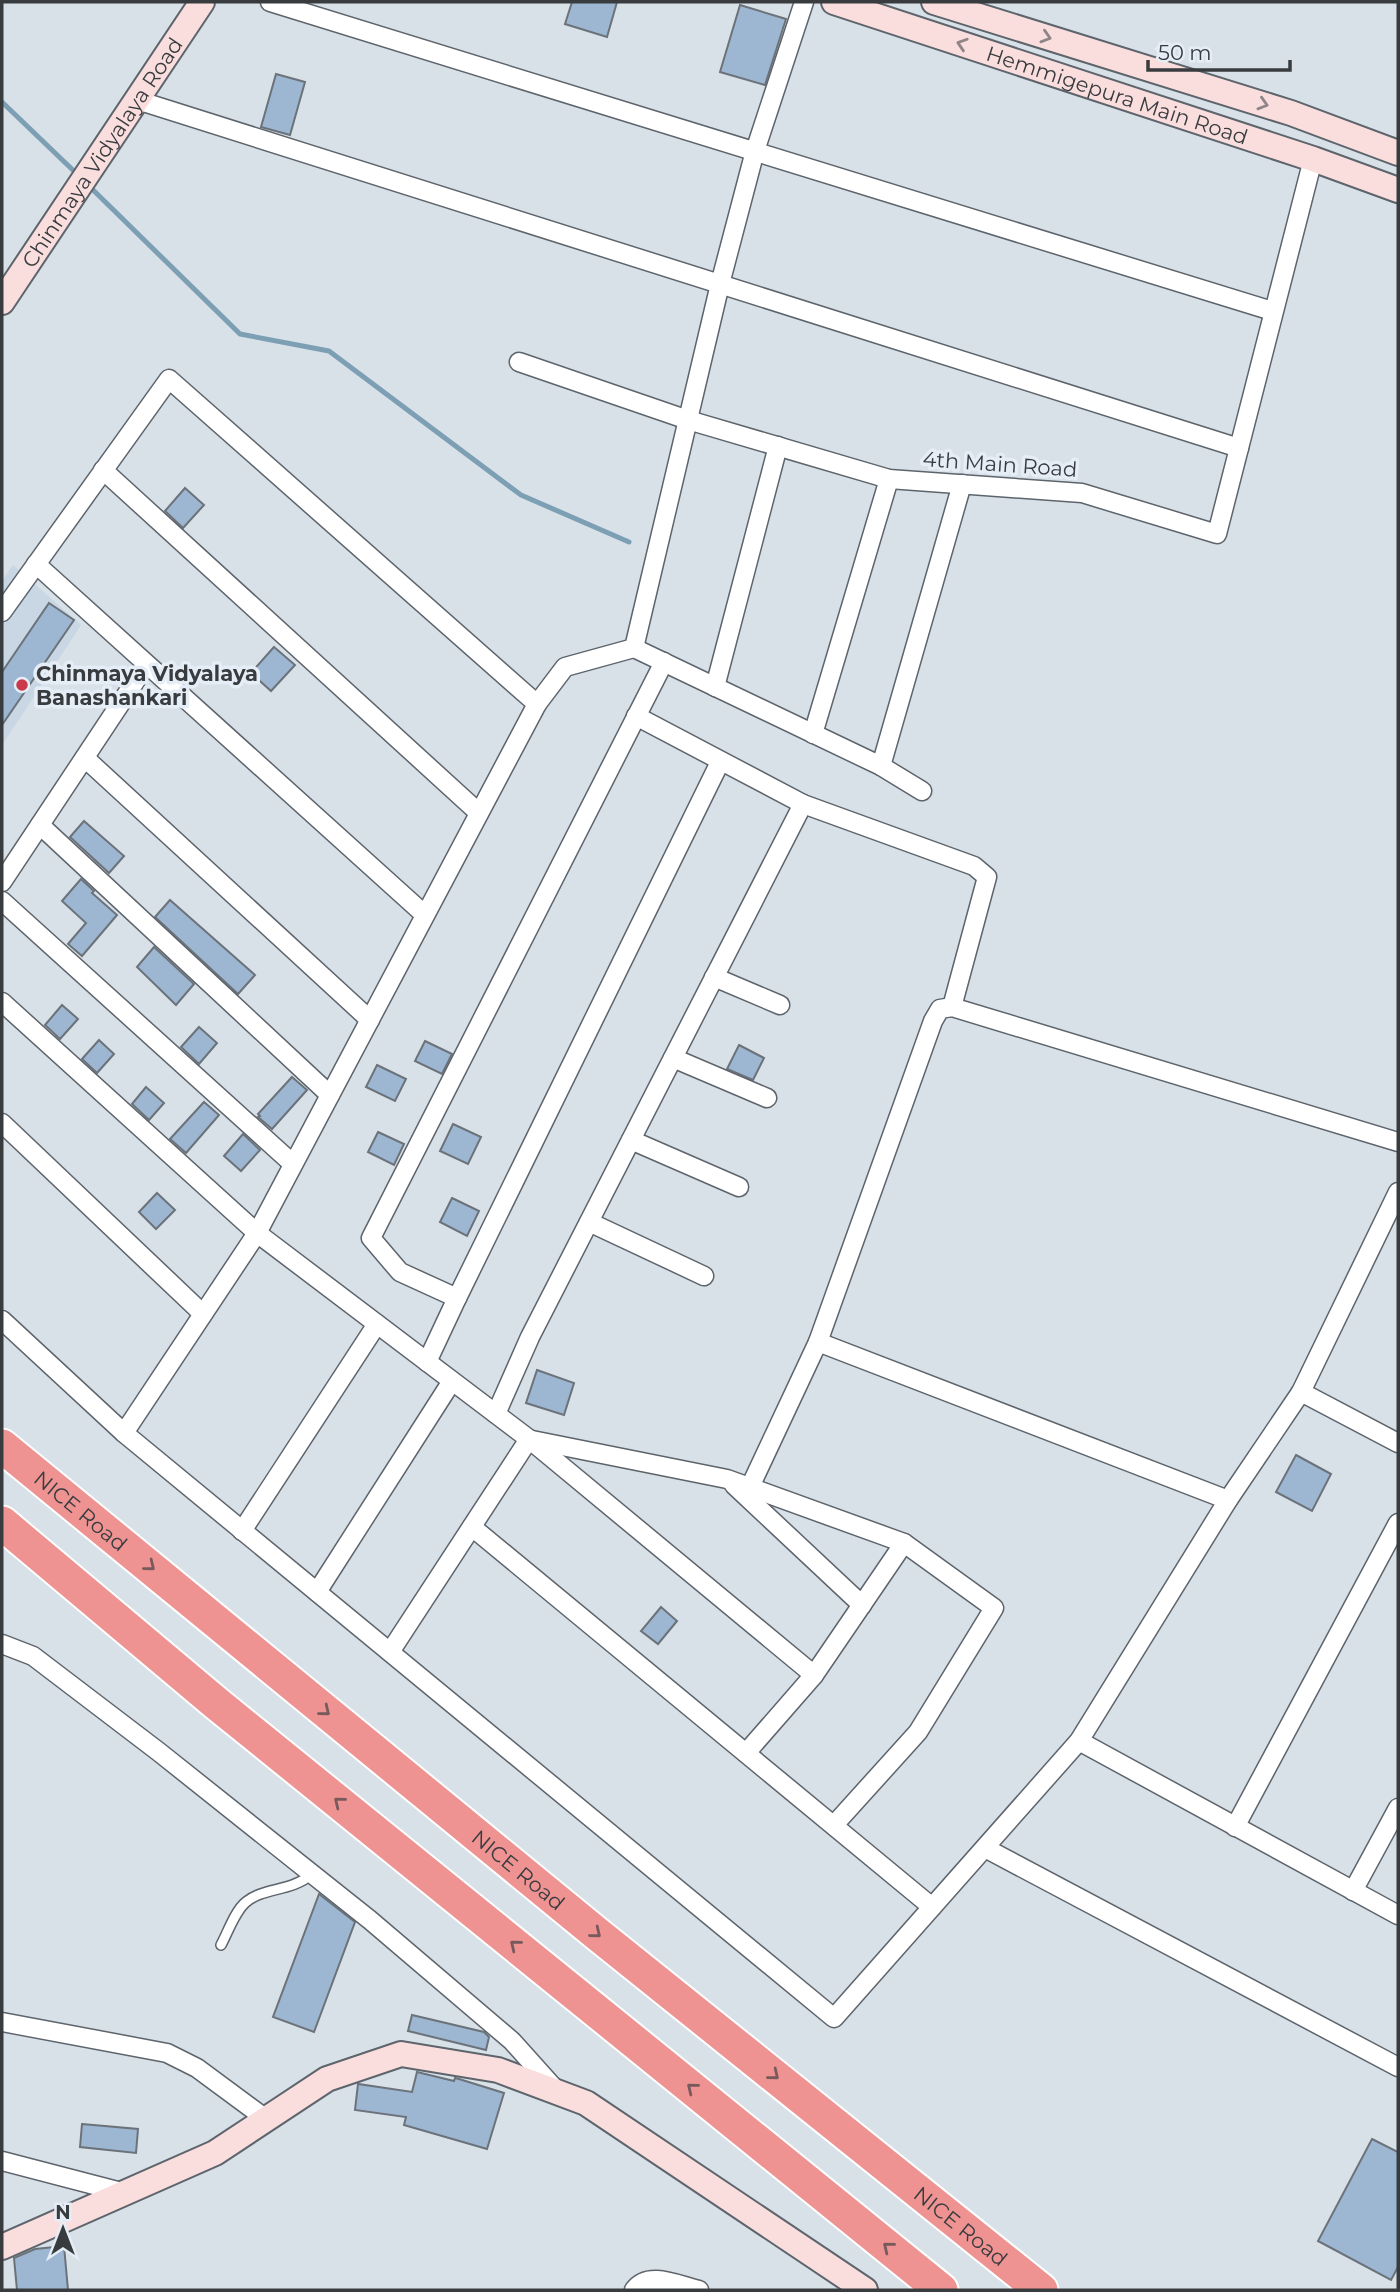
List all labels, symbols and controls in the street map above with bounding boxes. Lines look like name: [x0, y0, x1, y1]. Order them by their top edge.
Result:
one-way arrow: [1040, 28, 1052, 43]
scale bar: [1148, 28, 1290, 72]
street label: Chinmaya Vidyalaya Road: [16, 33, 187, 272]
one-way arrow: [956, 38, 969, 52]
street label: Hemmigepura Main Road: [983, 40, 1251, 149]
text: 50 m: [1158, 40, 1212, 65]
one-way arrow: [1256, 96, 1269, 110]
street label: 4th Main Road: [922, 446, 1078, 482]
place label: Chinmaya Vidyalaya Banashankari: [36, 661, 258, 710]
marker: Chinmaya Vidyalaya Banashankari: [14, 677, 30, 693]
street label: NICE Road: [29, 1465, 132, 1556]
one-way arrow: [141, 1558, 154, 1570]
one-way arrow: [317, 1703, 330, 1715]
one-way arrow: [334, 1798, 347, 1810]
street label: NICE Road: [467, 1824, 570, 1915]
one-way arrow: [587, 1925, 600, 1937]
one-way arrow: [511, 1941, 523, 1954]
one-way arrow: [766, 2066, 778, 2079]
one-way arrow: [688, 2084, 700, 2097]
street label: NICE Road: [909, 2181, 1013, 2271]
north arrow: [28, 2194, 98, 2264]
text: N: [55, 2201, 71, 2224]
one-way arrow: [884, 2243, 897, 2255]

